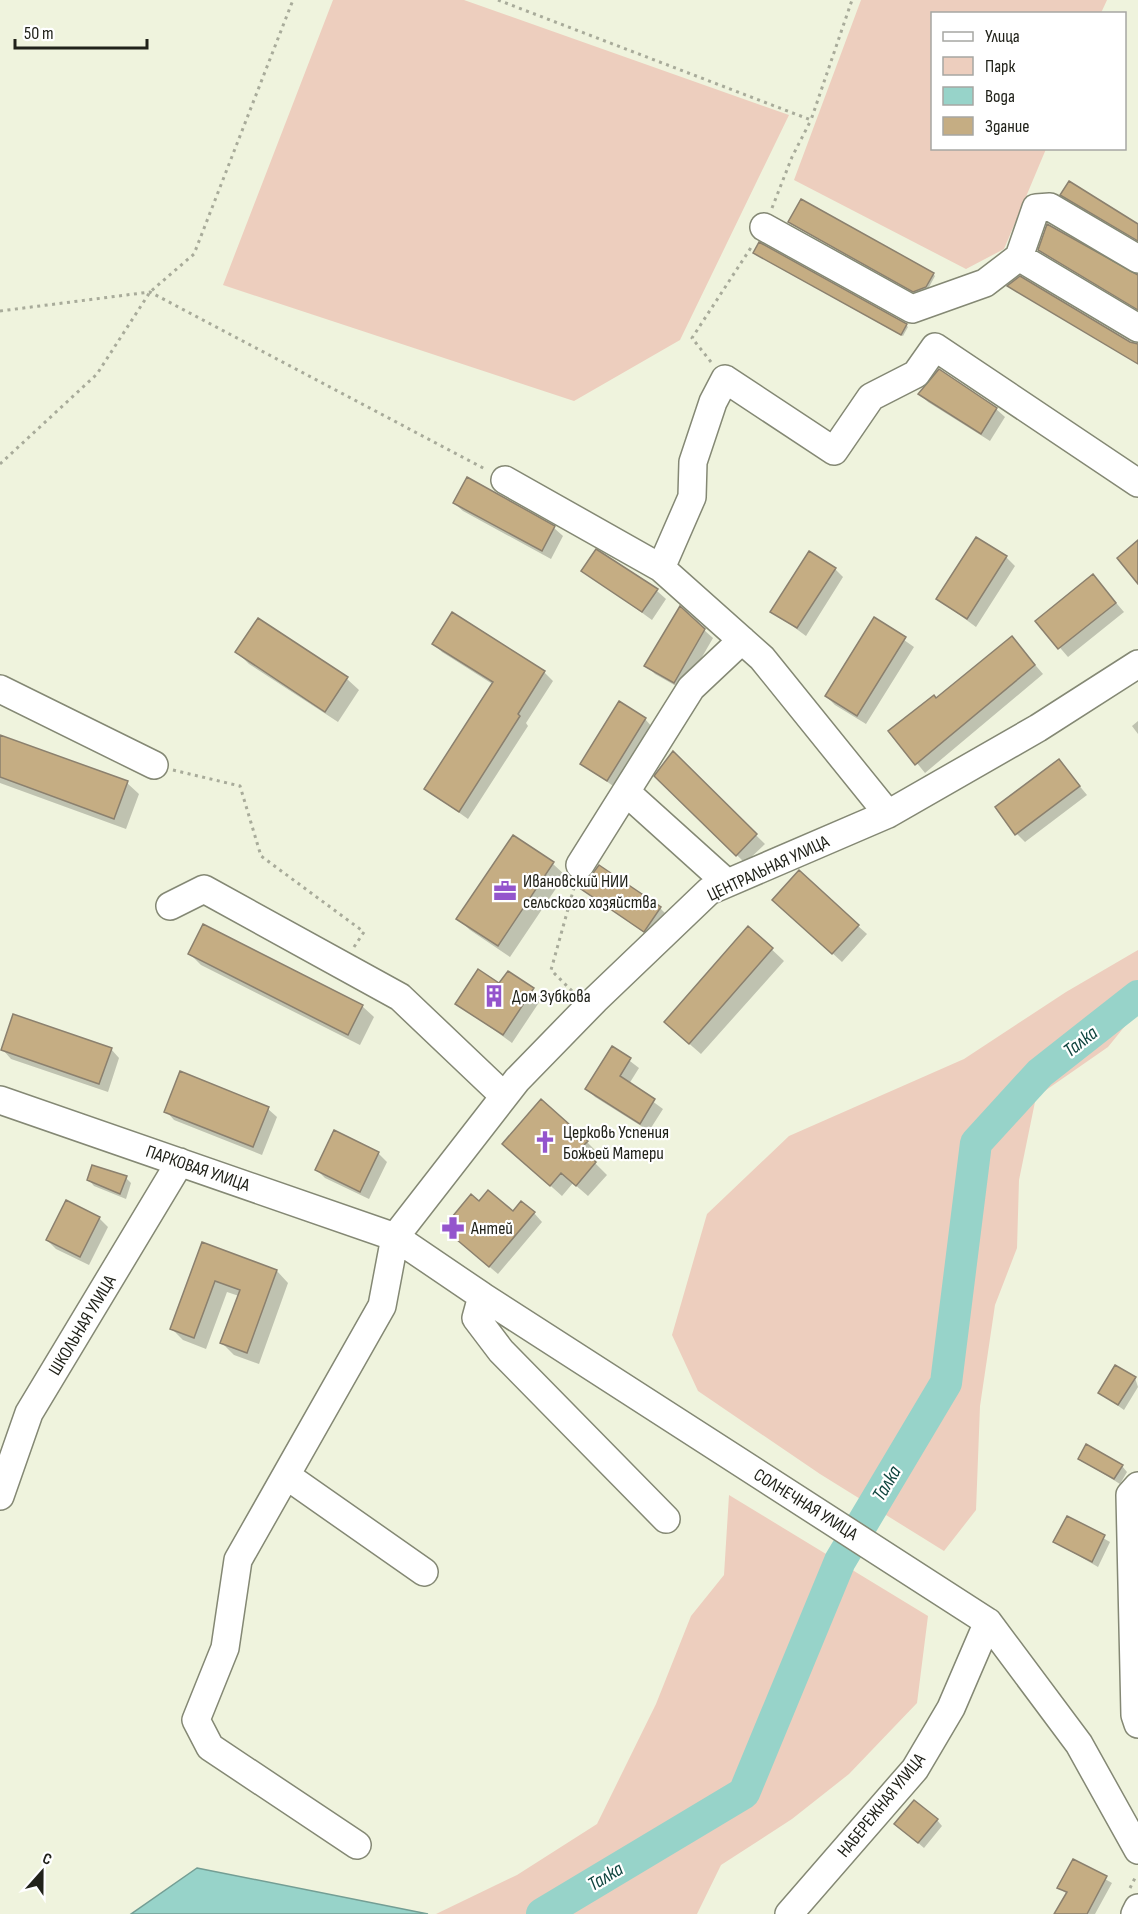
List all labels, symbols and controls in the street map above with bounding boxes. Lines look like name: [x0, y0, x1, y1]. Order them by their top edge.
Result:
scale bar: [15, 12, 147, 50]
legend: [931, 12, 1126, 150]
text: 50 m: [24, 23, 54, 44]
text: Улица: [985, 26, 1020, 47]
text: Парк: [985, 56, 1016, 77]
text: Вода: [985, 86, 1015, 107]
text: Здание: [985, 116, 1030, 137]
street label: ЦЕНТРАЛЬНАЯ УЛИЦА: [704, 831, 833, 906]
place label: Ивановский НИИ сельского хозяйства: [523, 871, 657, 913]
office icon: Ивановский НИИ сельского хозяйства: [492, 878, 518, 904]
building icon: Дом Зубкова: [481, 983, 507, 1009]
place label: Дом Зубкова: [512, 986, 591, 1007]
water label: Талка: [1059, 1021, 1103, 1063]
place label: Церковь Успения Божьей Матери: [563, 1122, 669, 1164]
church icon: Церковь Успения Божьей Матери: [532, 1129, 558, 1155]
street label: ПАРКОВАЯ УЛИЦА: [143, 1141, 253, 1196]
pharmacy icon: Антей: [440, 1215, 466, 1241]
place label: Антей: [470, 1218, 513, 1239]
street label: ШКОЛЬНАЯ УЛИЦА: [44, 1271, 121, 1379]
water label: Талка: [867, 1461, 907, 1506]
street label: СОЛНЕЧНАЯ УЛИЦА: [750, 1464, 862, 1545]
street label: НАБЕРЕЖНАЯ УЛИЦА: [833, 1749, 930, 1861]
north arrow: [12, 1842, 72, 1902]
text: С: [40, 1849, 54, 1870]
water label: Талка: [583, 1857, 628, 1897]

